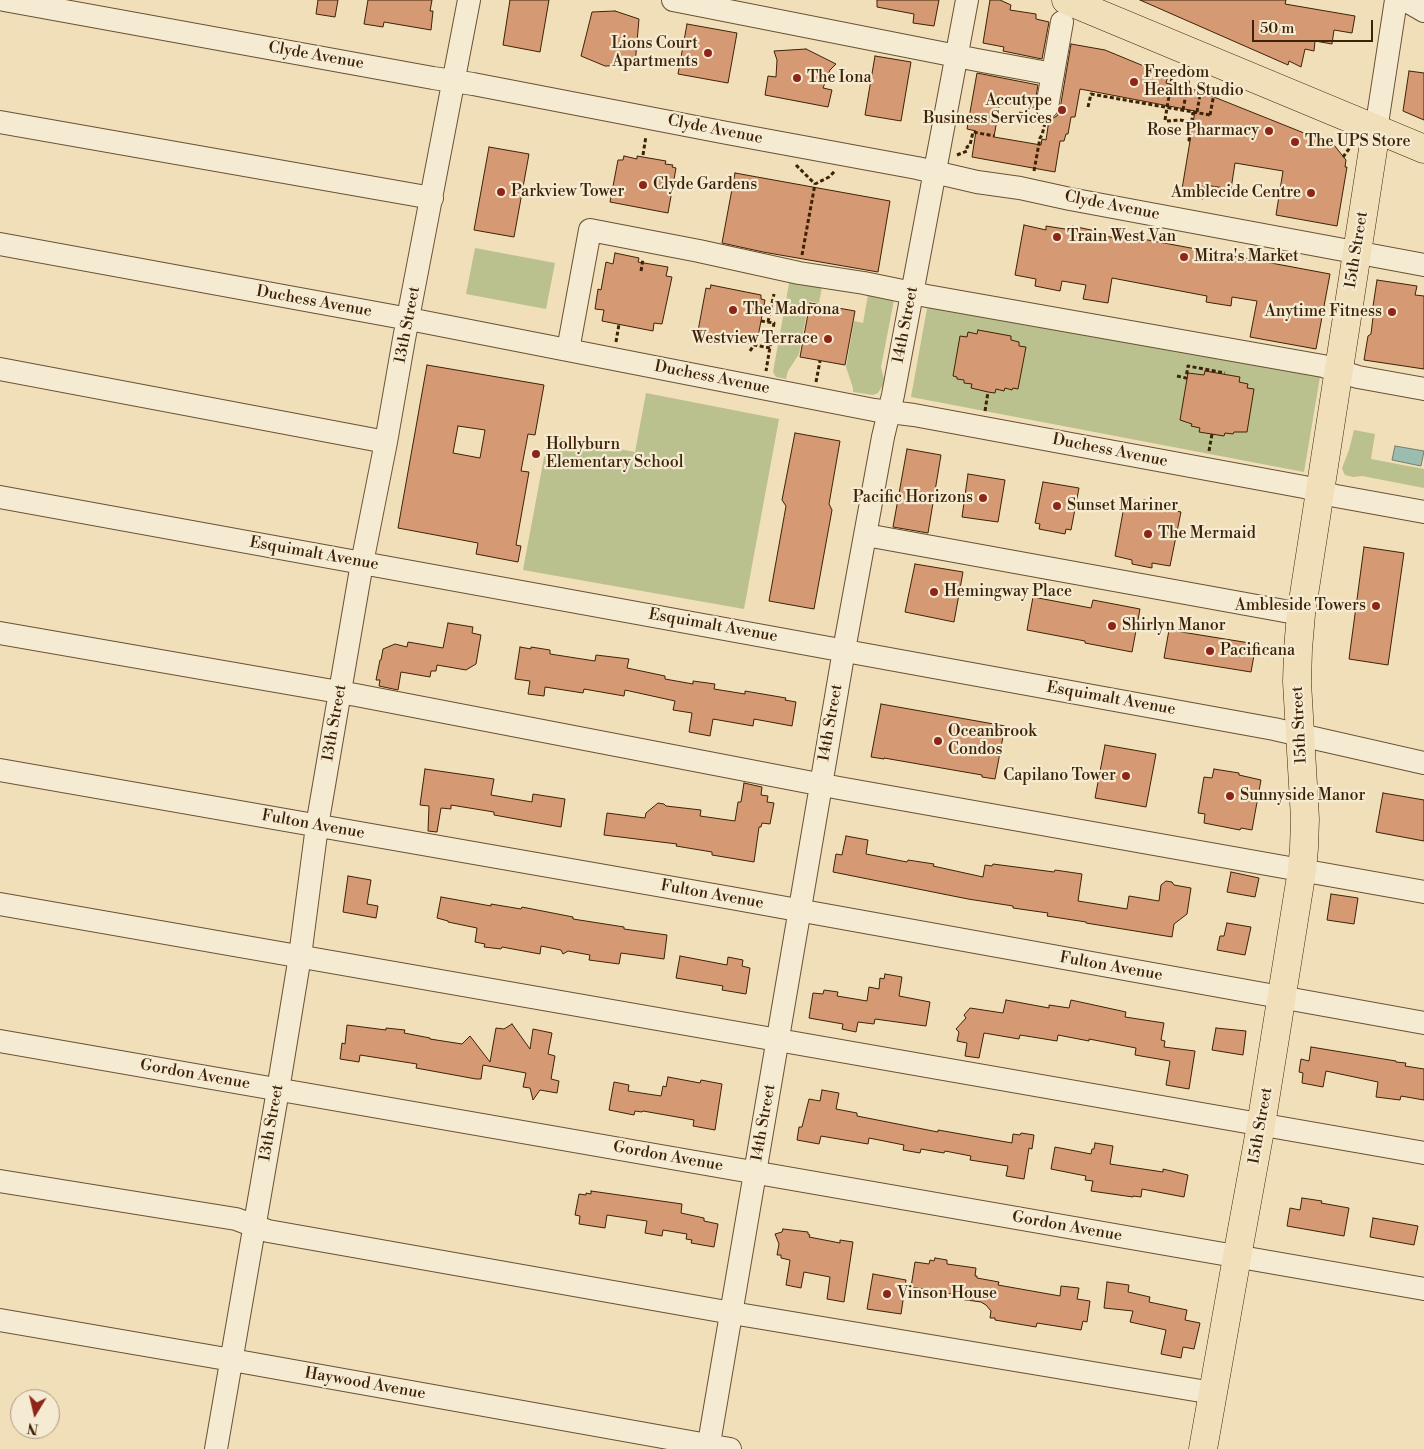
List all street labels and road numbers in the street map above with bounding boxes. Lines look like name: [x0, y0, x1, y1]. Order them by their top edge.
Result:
street label: Clyde Avenue: [267, 38, 365, 74]
street label: Clyde Avenue: [666, 111, 764, 149]
street label: Clyde Avenue: [1063, 187, 1161, 225]
street label: 15th Street: [1341, 210, 1373, 290]
street label: Duchess Avenue: [255, 282, 373, 322]
street label: 13th Street: [391, 285, 425, 365]
street label: 14th Street: [889, 285, 923, 365]
street label: Duchess Avenue: [653, 357, 771, 399]
street label: Duchess Avenue: [1051, 430, 1169, 472]
street label: Esquimalt Avenue: [248, 533, 380, 575]
street label: Esquimalt Avenue: [647, 605, 779, 647]
street label: Esquimalt Avenue: [1045, 678, 1177, 720]
street label: 13th Street: [319, 683, 351, 763]
street label: 14th Street: [815, 683, 847, 763]
street label: 15th Street: [1288, 686, 1312, 764]
street label: Fulton Avenue: [260, 806, 366, 844]
street label: Fulton Avenue: [659, 876, 765, 914]
street label: Fulton Avenue: [1058, 948, 1164, 986]
street label: Gordon Avenue: [139, 1056, 251, 1094]
street label: 13th Street: [256, 1083, 288, 1163]
street label: 14th Street: [748, 1083, 780, 1163]
street label: 15th Street: [1245, 1086, 1277, 1166]
street label: Gordon Avenue: [612, 1138, 724, 1176]
street label: Gordon Avenue: [1011, 1208, 1123, 1246]
street label: Haywood Avenue: [303, 1364, 427, 1404]

